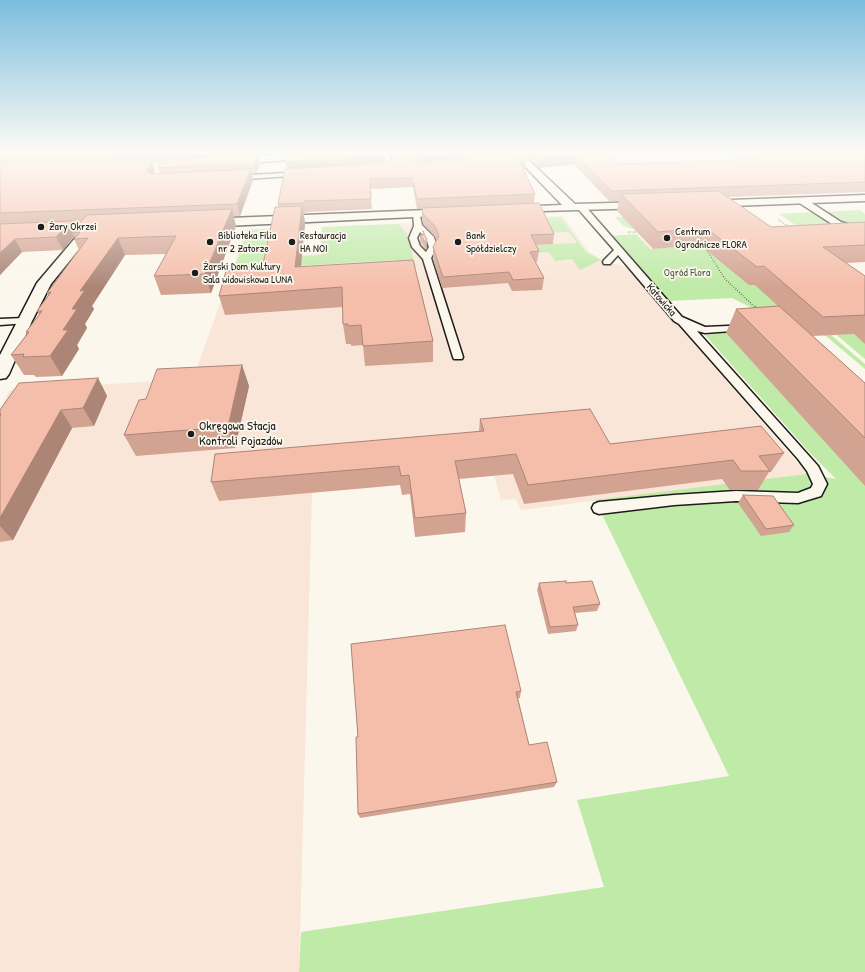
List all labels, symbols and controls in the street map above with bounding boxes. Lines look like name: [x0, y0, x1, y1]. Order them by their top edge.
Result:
place label: Żary Okrzei: [49, 220, 97, 234]
marker: Żary Okrzei: [36, 222, 46, 232]
place label: Centrum Ogrodnicze FLORA: [675, 225, 747, 251]
place label: Biblioteka Filia nr 2 Zatorze: [218, 229, 276, 255]
place label: Restauracja HA NOI: [300, 229, 346, 255]
place label: Bank Spółdzielczy: [466, 229, 517, 255]
marker: Centrum Ogrodnicze FLORA: [662, 233, 672, 243]
marker: Biblioteka Filia nr 2 Zatorze: [205, 237, 215, 247]
marker: Restauracja HA NOI: [287, 237, 297, 247]
marker: Bank Spółdzielczy: [453, 237, 463, 247]
place label: Żarski Dom Kultury Sala widowiskowa LUNA: [203, 260, 292, 286]
park label: Ogród Flora: [664, 266, 710, 280]
marker: Żarski Dom Kultury Sala widowiskowa LUNA: [190, 268, 200, 278]
street label: Katowicka: [643, 281, 679, 319]
place label: Okręgowa Stacja Kontroli Pojazdów: [199, 419, 283, 450]
marker: Okręgowa Stacja Kontroli Pojazdów: [186, 429, 196, 439]

